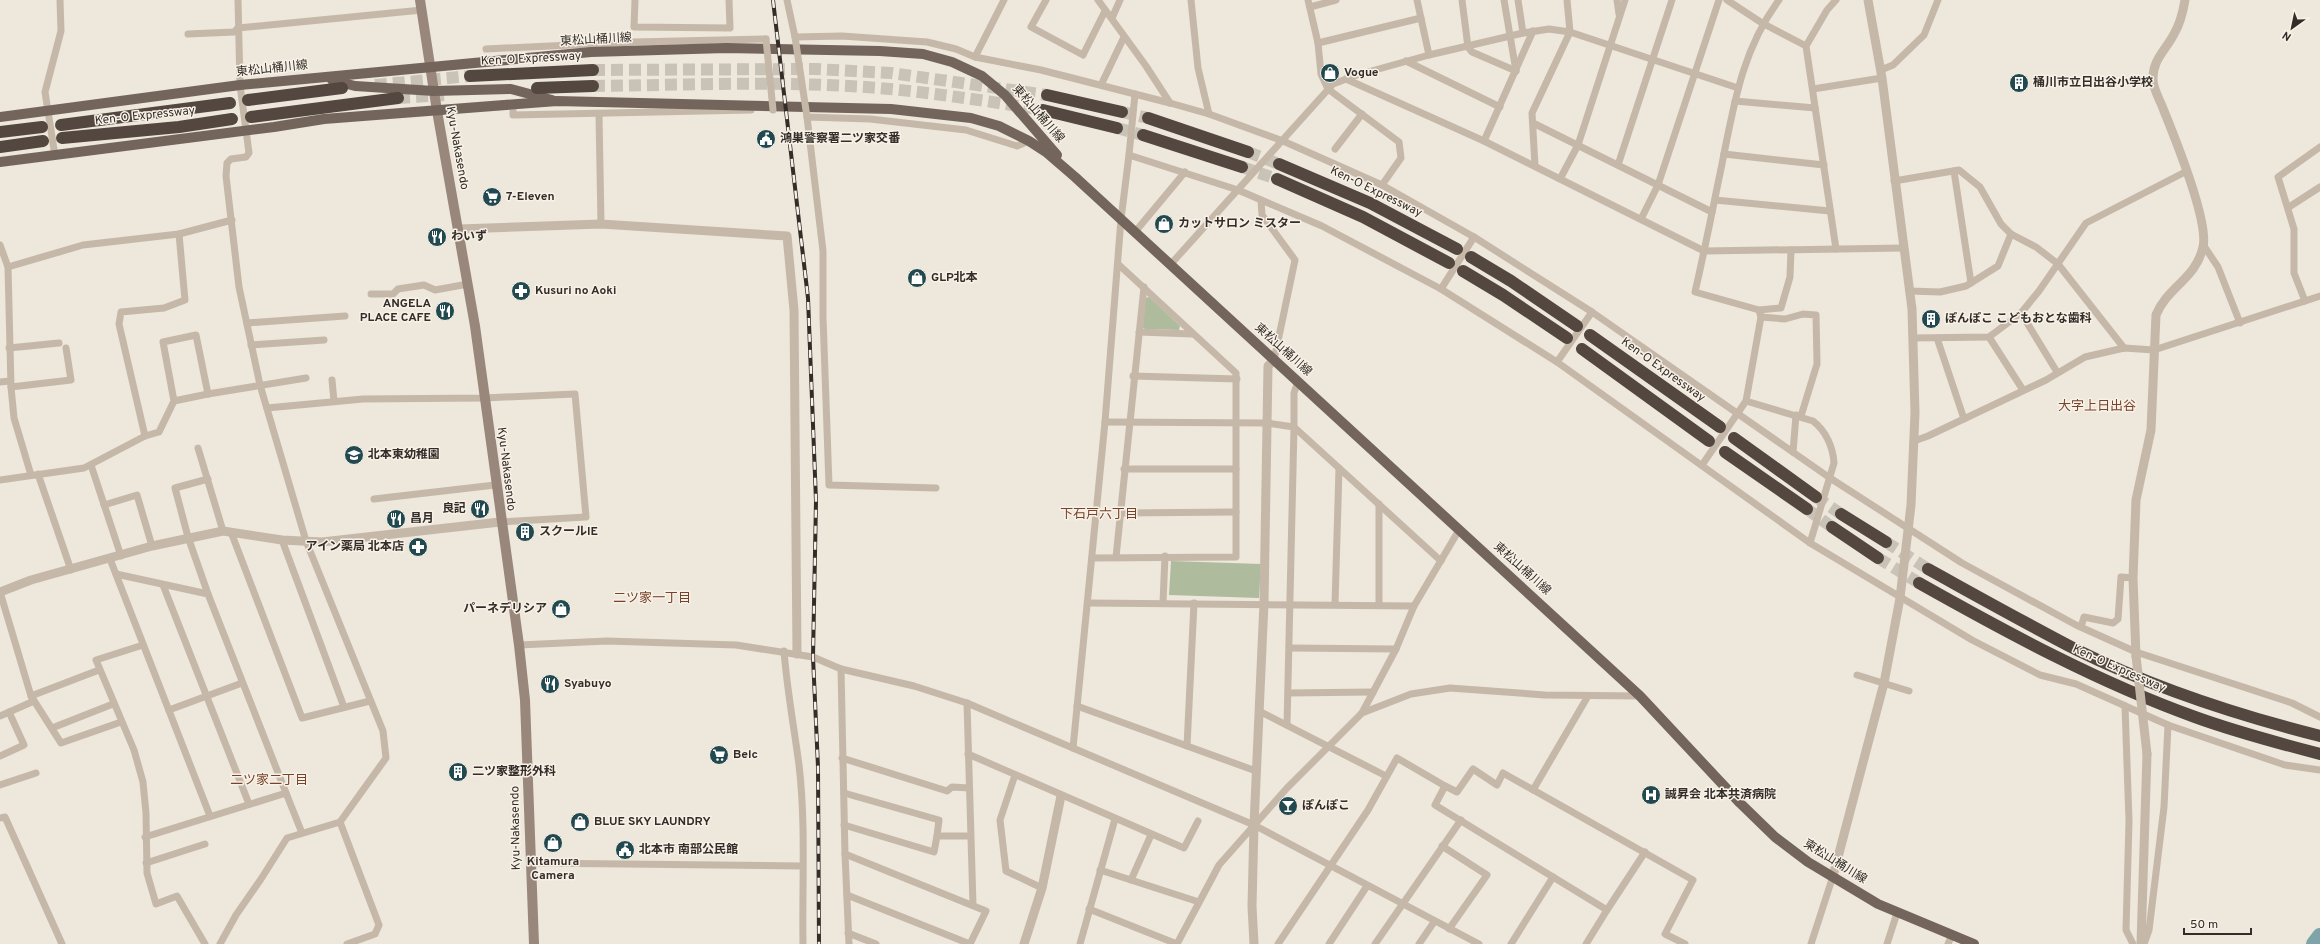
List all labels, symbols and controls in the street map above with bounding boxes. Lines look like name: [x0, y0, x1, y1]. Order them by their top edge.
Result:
north arrow: [2272, 8, 2312, 48]
text: N: [2280, 28, 2294, 44]
street label: 東松山桶川線: [560, 30, 632, 50]
street label: Ken-O Expressway: [480, 48, 582, 70]
street label: 東松山桶川線: [235, 57, 309, 81]
shop icon: Vogue: [1319, 62, 1341, 84]
place label: Vogue: [1344, 65, 1379, 81]
building icon: 桶川市立日出谷小学校: [2008, 72, 2030, 94]
place label: 桶川市立日出谷小学校: [2033, 75, 2153, 91]
street label: 東松山桶川線: [1008, 82, 1068, 146]
street label: Ken-O Expressway: [94, 103, 196, 129]
street label: Kyu-Nakasendo: [442, 105, 472, 191]
public building icon: 鴻巣警察署二ツ家交番: [755, 128, 777, 150]
place label: 鴻巣警察署二ツ家交番: [780, 131, 901, 147]
street label: Ken-O Expressway: [1327, 163, 1425, 221]
supermarket icon: 7-Eleven: [481, 186, 503, 208]
place label: 7-Eleven: [506, 189, 555, 205]
shop icon: カットサロン ミスター: [1153, 213, 1175, 235]
place label: カットサロン ミスター: [1178, 216, 1301, 232]
restaurant icon: わいず: [426, 226, 448, 248]
place label: わいず: [451, 229, 487, 245]
shop icon: GLP北本: [906, 267, 928, 289]
place label: GLP北本: [931, 270, 978, 286]
pharmacy icon: Kusuri no Aoki: [510, 280, 532, 302]
place label: Kusuri no Aoki: [535, 283, 616, 299]
place label: ANGELA PLACE CAFE: [360, 296, 431, 326]
restaurant icon: ANGELA PLACE CAFE: [434, 300, 456, 322]
building icon: ぽんぽこ こどもおとな歯科: [1920, 308, 1942, 330]
place label: ぽんぽこ こどもおとな歯科: [1945, 311, 2092, 327]
street label: 東松山桶川線: [1251, 320, 1315, 380]
street label: Ken-O Expressway: [1618, 334, 1708, 406]
district label: 大字上日出谷: [2058, 399, 2136, 415]
street label: Kyu-Nakasendo: [493, 426, 519, 512]
school or university icon: 北本東幼稚園: [343, 444, 365, 466]
place label: 北本東幼稚園: [368, 447, 440, 463]
restaurant icon: 良記: [469, 498, 491, 520]
place label: 良記: [442, 501, 466, 517]
district label: 下石戸六丁目: [1060, 507, 1138, 523]
restaurant icon: 昌月: [385, 508, 407, 530]
place label: 昌月: [410, 511, 434, 527]
building icon: スクールIE: [514, 521, 536, 543]
place label: スクールIE: [539, 524, 598, 540]
pharmacy icon: アイン薬局 北本店: [407, 536, 429, 558]
place label: アイン薬局 北本店: [306, 539, 404, 555]
street label: 東松山桶川線: [1490, 539, 1554, 599]
district label: 二ツ家一丁目: [613, 591, 691, 607]
shop icon: パーネデリシア: [550, 598, 572, 620]
place label: パーネデリシア: [463, 601, 547, 617]
street label: Ken-O Expressway: [2070, 641, 2168, 697]
restaurant icon: Syabuyo: [539, 673, 561, 695]
place label: Syabuyo: [564, 676, 612, 692]
supermarket icon: Belc: [708, 744, 730, 766]
place label: Belc: [733, 747, 758, 763]
building icon: 二ツ家整形外科: [447, 761, 469, 783]
place label: 二ツ家整形外科: [472, 764, 556, 780]
district label: 二ツ家二丁目: [230, 773, 308, 789]
hospital icon: 誠昇会 北本共済病院: [1640, 784, 1662, 806]
street label: Kyu-Nakasendo: [507, 785, 525, 870]
place label: 誠昇会 北本共済病院: [1665, 787, 1776, 803]
bar icon: ぽんぽこ: [1277, 795, 1299, 817]
place label: ぽんぽこ: [1302, 798, 1350, 814]
shop icon: BLUE SKY LAUNDRY: [569, 811, 591, 833]
place label: BLUE SKY LAUNDRY: [594, 814, 711, 830]
shop icon: Kitamura Camera: [542, 832, 564, 854]
street label: 東松山桶川線: [1800, 836, 1870, 888]
public building icon: 北本市 南部公民館: [614, 839, 636, 861]
place label: 北本市 南部公民館: [639, 842, 738, 858]
place label: Kitamura Camera: [527, 854, 579, 884]
scale bar: [2184, 910, 2251, 936]
text: 50 m: [2190, 917, 2218, 933]

